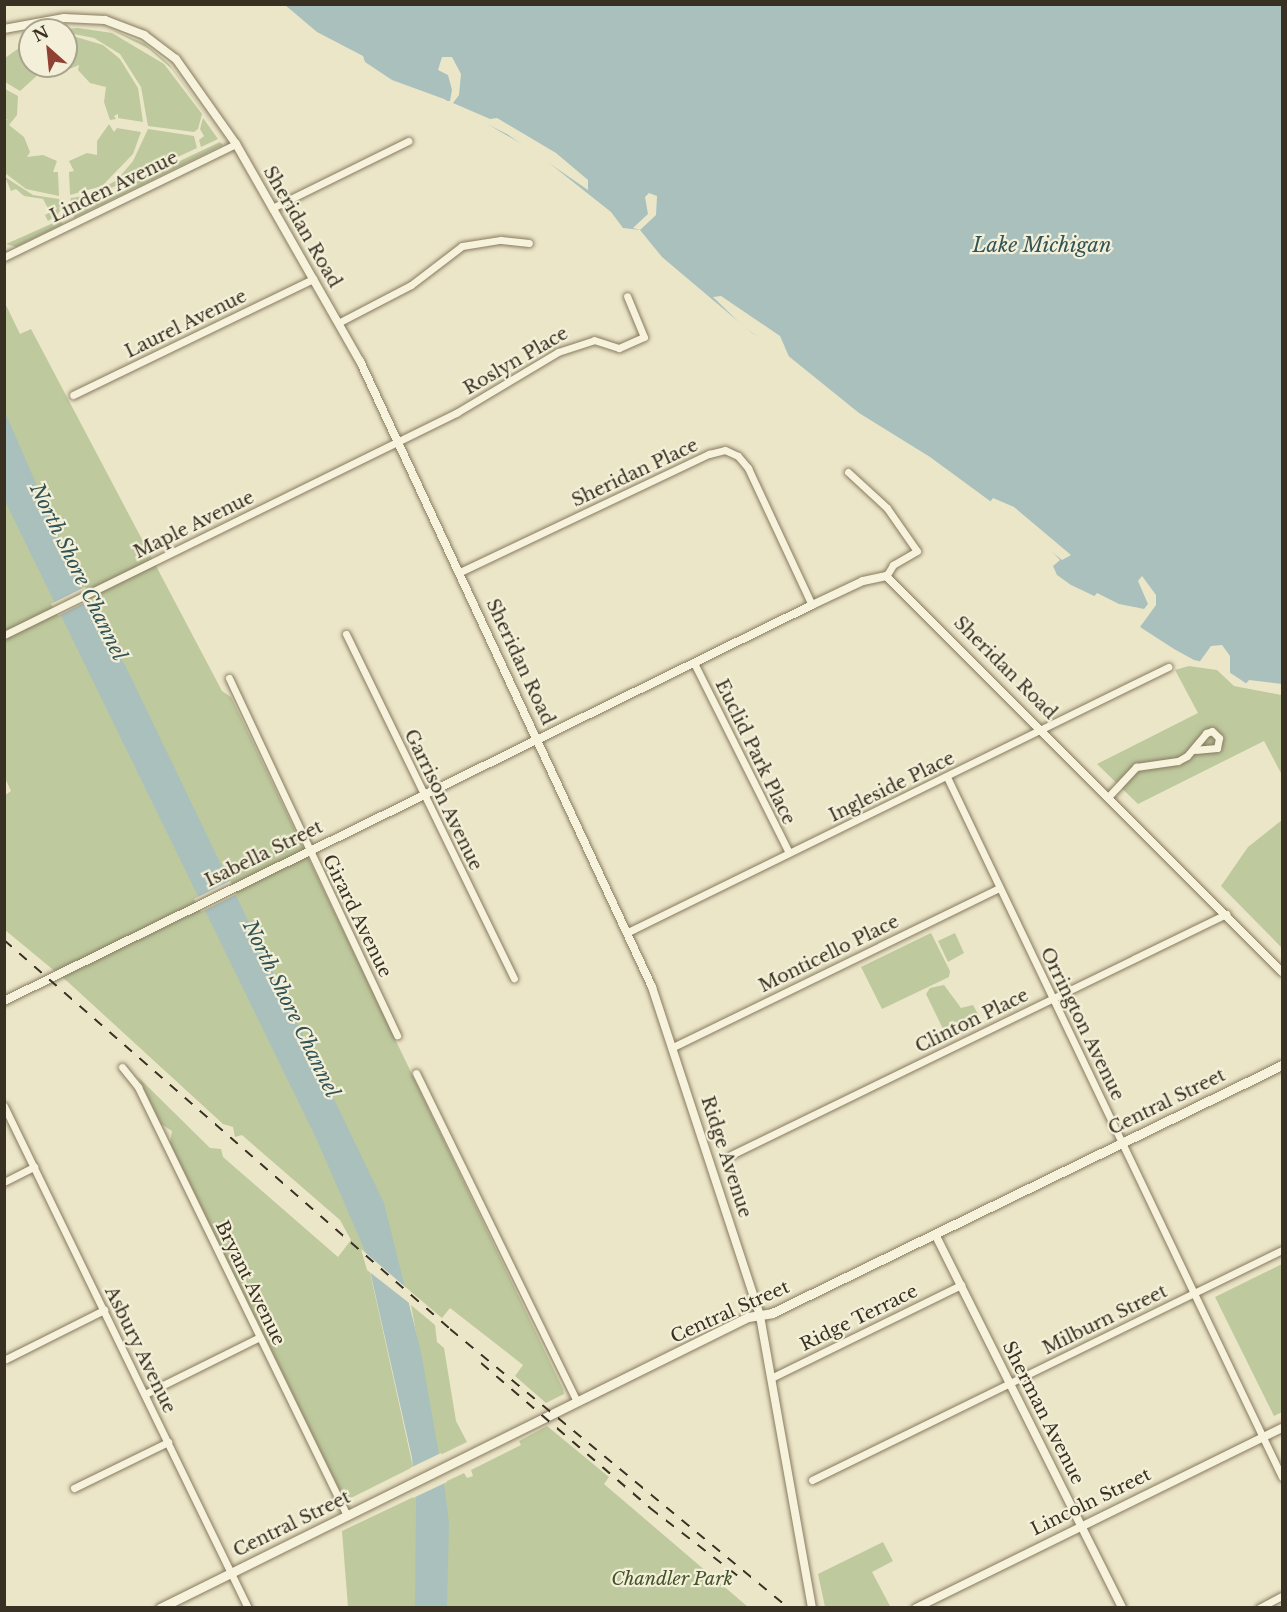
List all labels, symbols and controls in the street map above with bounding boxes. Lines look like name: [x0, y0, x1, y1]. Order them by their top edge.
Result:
north arrow: [18, 18, 78, 78]
text: N: [29, 21, 52, 46]
street label: Linden Avenue: [46, 147, 182, 227]
street label: Sheridan Road: [258, 162, 346, 292]
water label: Lake Michigan: [972, 233, 1112, 257]
street label: Laurel Avenue: [121, 285, 251, 363]
street label: Roslyn Place: [460, 322, 572, 400]
street label: Sheridan Place: [568, 434, 702, 512]
water label: North Shore Channel: [25, 479, 131, 665]
street label: Maple Avenue: [130, 486, 258, 564]
street label: Sheridan Road: [481, 596, 559, 728]
street label: Sheridan Road: [949, 612, 1061, 724]
street label: Euclid Park Place: [710, 676, 800, 828]
street label: Garrison Avenue: [399, 726, 487, 874]
street label: Ingleside Place: [826, 747, 958, 827]
street label: Isabella Street: [201, 816, 327, 892]
street label: Girard Avenue: [318, 851, 396, 981]
street label: Monticello Place: [756, 911, 902, 997]
water label: North Shore Channel: [238, 916, 344, 1102]
street label: Orrington Avenue: [1035, 944, 1129, 1104]
street label: Clinton Place: [912, 984, 1032, 1058]
street label: Central Street: [1105, 1064, 1229, 1140]
street label: Ridge Avenue: [696, 1093, 756, 1221]
street label: Bryant Avenue: [210, 1217, 290, 1349]
street label: Central Street: [667, 1276, 793, 1348]
street label: Ridge Terrace: [796, 1280, 922, 1356]
street label: Milburn Street: [1039, 1281, 1171, 1359]
street label: Asbury Avenue: [100, 1282, 180, 1418]
street label: Sherman Avenue: [997, 1338, 1089, 1488]
street label: Lincoln Street: [1028, 1464, 1154, 1540]
street label: Central Street: [230, 1486, 354, 1562]
park label: Chandler Park: [611, 1568, 733, 1590]

